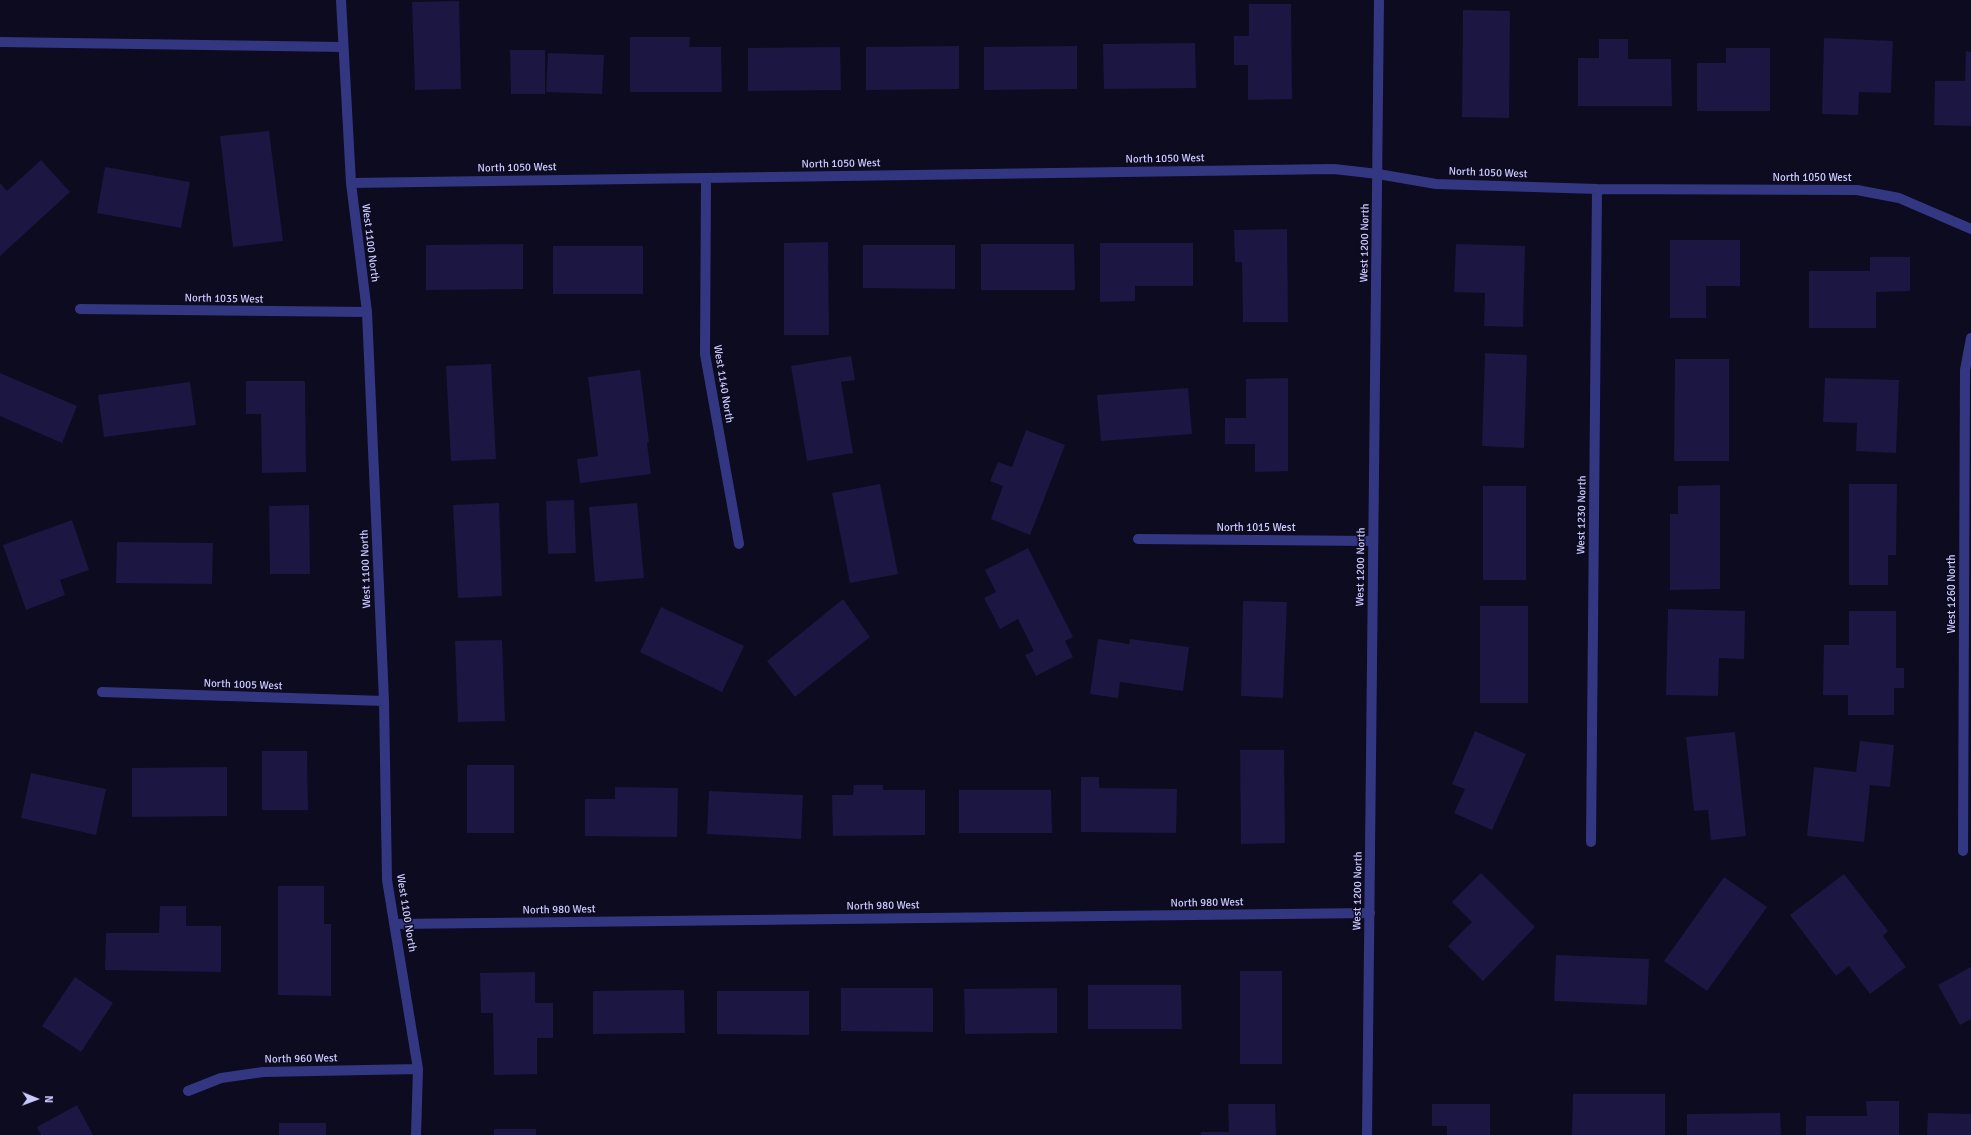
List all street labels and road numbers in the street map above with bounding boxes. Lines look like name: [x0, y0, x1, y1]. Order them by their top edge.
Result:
street label: North 1050 West: [1125, 152, 1205, 166]
street label: North 1050 West: [801, 157, 881, 171]
street label: North 1050 West: [477, 161, 557, 175]
street label: North 1050 West: [1448, 165, 1528, 181]
street label: North 1050 West: [1773, 171, 1851, 185]
street label: West 1100 North: [359, 203, 381, 283]
street label: West 1200 North: [1358, 203, 1372, 283]
street label: North 1035 West: [184, 292, 264, 306]
street label: West 1140 North: [710, 344, 736, 424]
street label: West 1230 North: [1575, 475, 1589, 555]
street label: North 1015 West: [1217, 521, 1295, 535]
street label: West 1200 North: [1354, 527, 1368, 607]
street label: West 1100 North: [358, 529, 374, 609]
street label: West 1260 North: [1945, 555, 1959, 633]
street label: North 1005 West: [203, 677, 283, 693]
street label: West 1200 North: [1351, 851, 1365, 931]
street label: West 1100 North: [393, 873, 419, 953]
street label: North 980 West: [1170, 896, 1244, 910]
street label: North 980 West: [846, 899, 920, 913]
street label: North 980 West: [522, 903, 596, 917]
street label: North 960 West: [264, 1052, 338, 1066]

